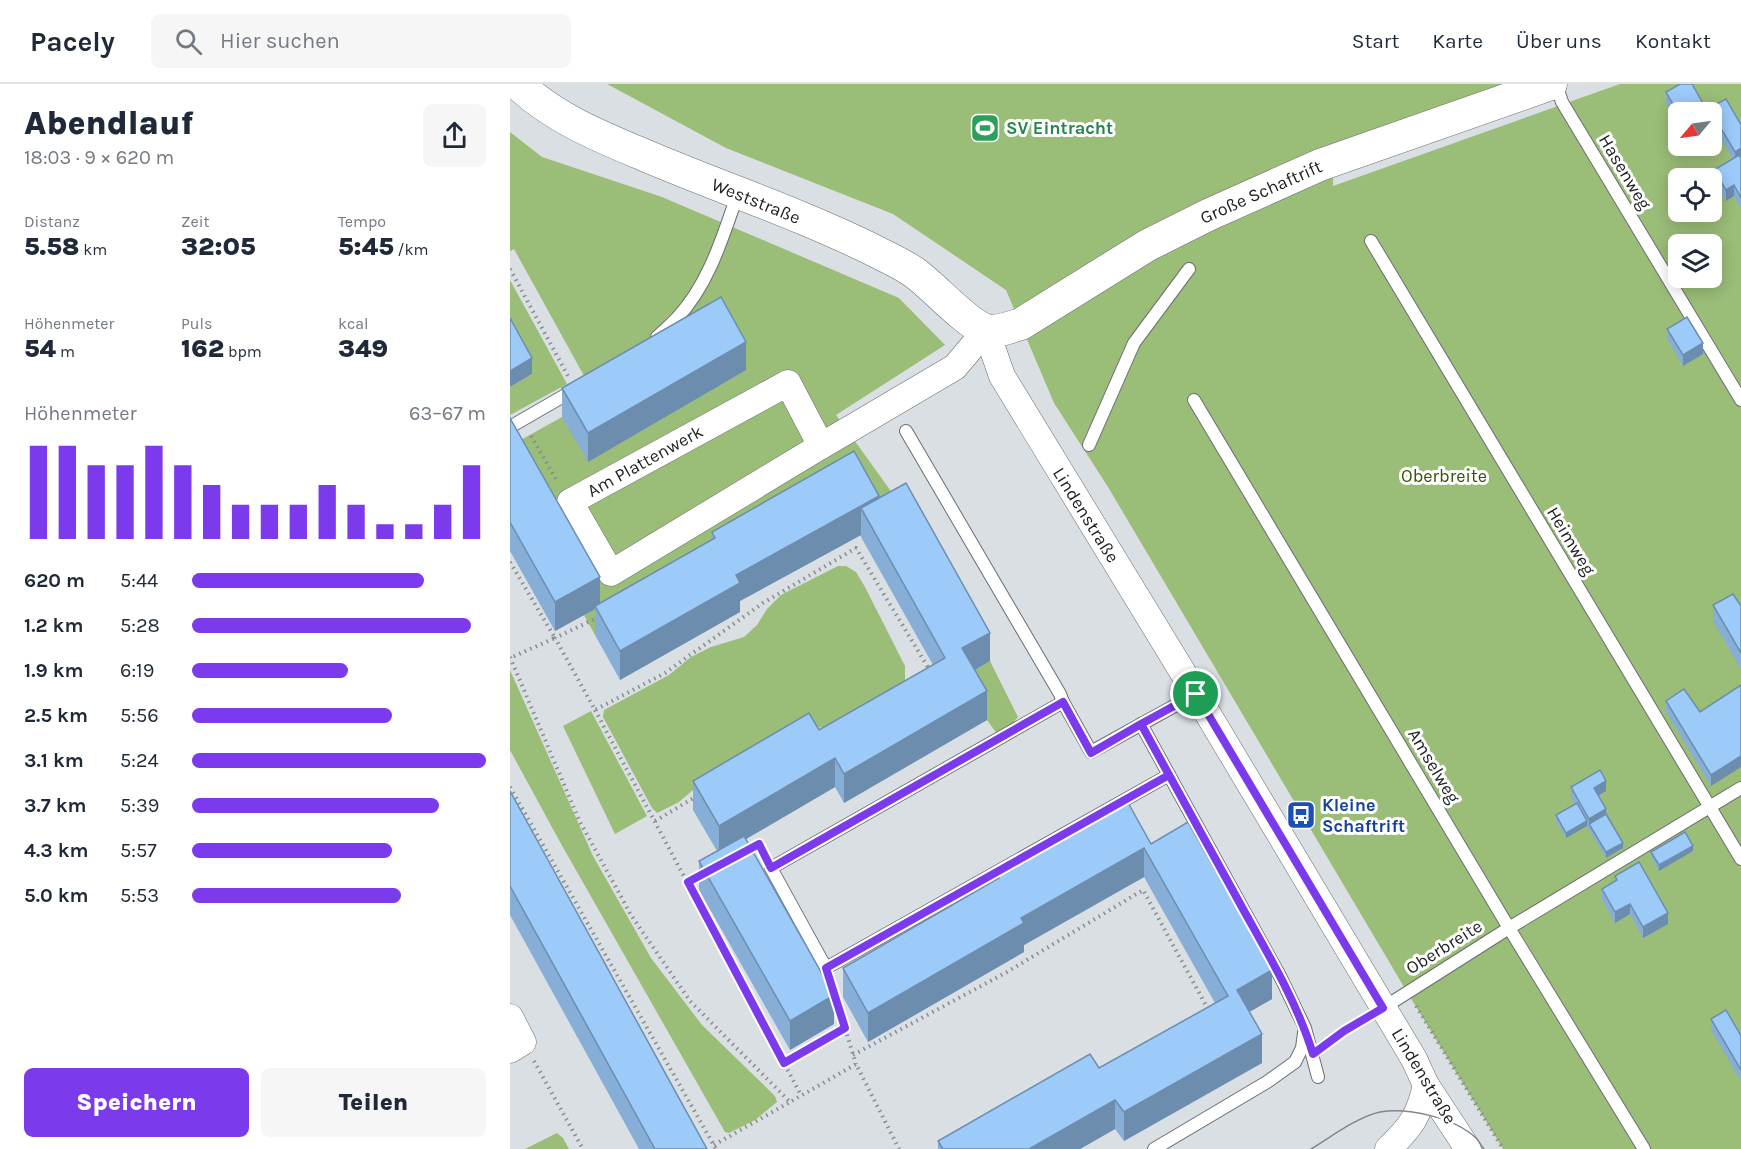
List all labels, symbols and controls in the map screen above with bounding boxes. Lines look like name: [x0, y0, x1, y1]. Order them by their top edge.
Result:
search box: [151, 14, 571, 68]
text: Pacely: [30, 25, 115, 58]
icon: search: [172, 25, 205, 58]
text: Hier suchen: [220, 28, 340, 54]
text: Start: [1352, 29, 1399, 53]
text: Karte: [1432, 29, 1483, 53]
text: Über uns: [1516, 29, 1602, 53]
text: Kontakt: [1635, 29, 1711, 53]
north arrow: [1668, 102, 1722, 156]
map controls: [1668, 102, 1722, 288]
text: Abendlauf: [24, 104, 194, 142]
button: share: [423, 104, 486, 167]
sports icon: SV Eintracht: [969, 112, 1001, 144]
place label: SV Eintracht: [1006, 117, 1113, 139]
street label: Hasenweg: [1594, 130, 1656, 214]
text: 18:03 · 9 × 620 m: [24, 146, 174, 169]
street label: Große Schaftrift: [1197, 155, 1326, 229]
button: locate: [1668, 168, 1722, 222]
street label: Weststraße: [708, 173, 804, 229]
text: Distanz: [24, 212, 80, 231]
text: Zeit: [181, 212, 209, 231]
text: Tempo: [338, 212, 386, 231]
text: 5.58: [24, 231, 80, 262]
text: 32:05: [181, 231, 256, 262]
text: 5:45: [338, 231, 394, 262]
button: layers: [1668, 234, 1722, 288]
text: km: [80, 240, 107, 259]
text: /km: [394, 240, 428, 259]
text: Höhenmeter: [24, 314, 114, 333]
text: Puls: [181, 314, 212, 333]
text: kcal: [338, 314, 369, 333]
text: 54: [24, 333, 56, 364]
text: 162: [181, 333, 224, 364]
text: 349: [338, 333, 388, 364]
text: m: [56, 342, 75, 361]
text: bpm: [224, 342, 262, 361]
text: Höhenmeter: [24, 402, 137, 425]
text: 63–67 m: [409, 402, 486, 425]
street label: Am Plattenwerk: [583, 420, 707, 502]
street label: Lindenstraße: [1048, 463, 1124, 567]
park label: Oberbreite: [1401, 465, 1487, 487]
street label: Heimweg: [1542, 503, 1600, 579]
text: 620 m: [24, 569, 85, 592]
text: 5:44: [120, 569, 158, 592]
text: 1.2 km: [24, 614, 83, 637]
text: 5:28: [120, 614, 160, 637]
text: 1.9 km: [24, 659, 84, 682]
text: 6:19: [120, 659, 154, 682]
pin: [1170, 668, 1221, 719]
icon: arrive: [1179, 677, 1212, 710]
text: 2.5 km: [24, 704, 88, 727]
text: 5:56: [120, 704, 159, 727]
street label: Amselweg: [1403, 725, 1465, 807]
text: 3.1 km: [24, 749, 84, 772]
text: 5:24: [120, 749, 159, 772]
text: 3.7 km: [24, 794, 87, 817]
text: 5:39: [120, 794, 159, 817]
place label: Kleine Schaftrift: [1322, 794, 1405, 837]
bus stop icon: Kleine Schaftrift: [1285, 799, 1317, 831]
text: 4.3 km: [24, 839, 89, 862]
text: 5:57: [120, 839, 157, 862]
text: 5.0 km: [24, 884, 88, 907]
text: 5:53: [120, 884, 159, 907]
street label: Oberbreite: [1402, 915, 1486, 979]
street label: Lindenstraße: [1387, 1024, 1461, 1128]
button: Speichern: [24, 1068, 249, 1137]
button: Teilen: [261, 1068, 486, 1137]

